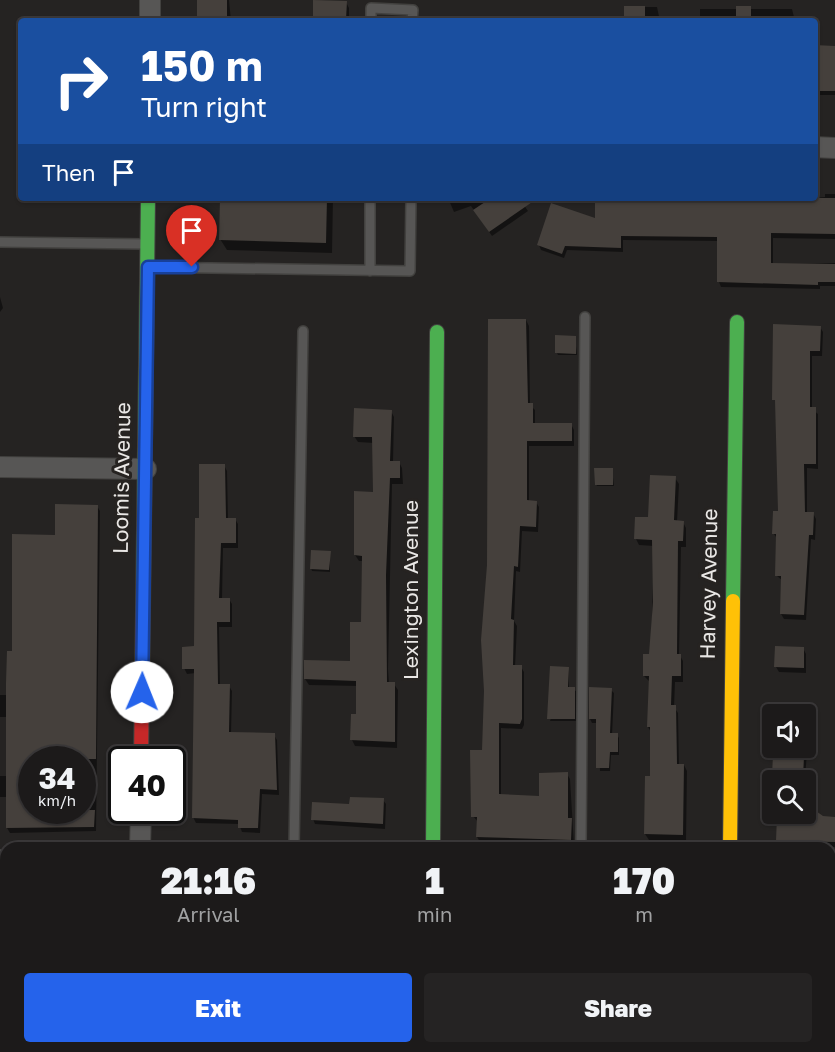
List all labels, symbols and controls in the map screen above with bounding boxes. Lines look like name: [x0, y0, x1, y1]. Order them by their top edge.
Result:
text: 150 m: [141, 40, 263, 90]
icon: right: [42, 42, 120, 120]
text: Turn right: [141, 91, 267, 123]
icon: arrive: [107, 156, 140, 189]
text: Then: [42, 159, 95, 186]
pin: [166, 205, 217, 267]
icon: arrive: [175, 214, 208, 247]
street label: Loomis Avenue: [107, 402, 135, 554]
street label: Lexington Avenue: [397, 500, 423, 680]
street label: Harvey Avenue: [694, 508, 722, 660]
position arrow: [110, 660, 174, 724]
map controls: [762, 704, 816, 824]
button: sound: [762, 704, 816, 758]
speed limit sign: 40: [108, 746, 186, 824]
text: 34: [38, 760, 76, 796]
button: search: [762, 770, 816, 824]
text: km/h: [38, 791, 76, 809]
text: 21:16: [161, 859, 256, 902]
text: 1: [425, 859, 444, 902]
text: 170: [613, 859, 675, 902]
text: Arrival: [177, 902, 240, 926]
text: min: [417, 902, 452, 926]
text: m: [635, 902, 653, 926]
button: Exit: [24, 973, 412, 1042]
button: Share: [424, 973, 812, 1042]

